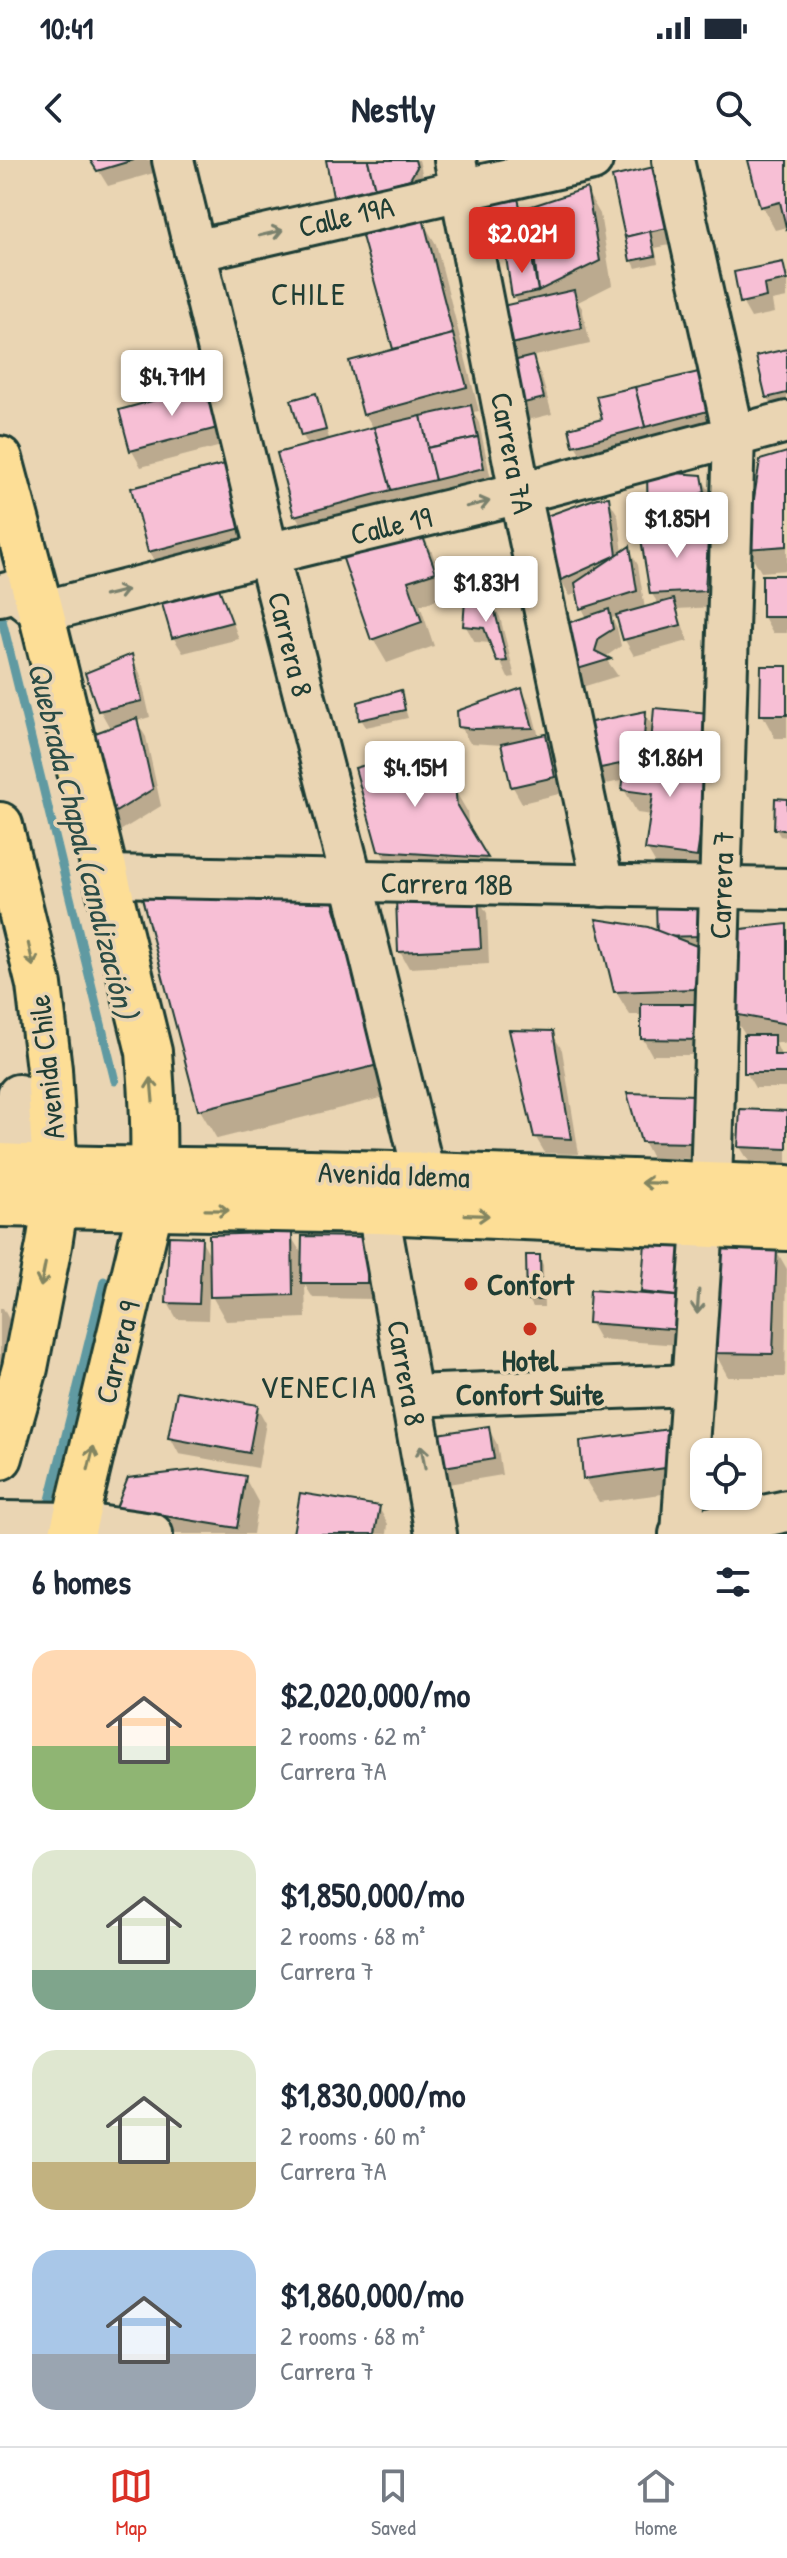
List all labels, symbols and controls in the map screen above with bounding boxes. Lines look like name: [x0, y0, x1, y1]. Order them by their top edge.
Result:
text: 10:41: [40, 8, 93, 48]
text: Nestly: [351, 84, 436, 133]
icon: back: [32, 86, 76, 130]
icon: search: [711, 86, 755, 130]
street label: Calle 19A: [294, 186, 398, 246]
pin: $2.02M: [457, 207, 587, 275]
text: $2.02M: [487, 215, 557, 250]
one-way arrow: [258, 225, 283, 240]
district label: CHILE: [271, 272, 347, 315]
pin: $4.71M: [107, 350, 237, 418]
text: $4.71M: [139, 358, 205, 393]
street label: Carrera 7A: [482, 389, 544, 518]
pin: $1.85M: [612, 492, 742, 560]
one-way arrow: [464, 495, 490, 510]
street label: Calle 19: [347, 496, 435, 554]
text: $1.85M: [644, 500, 710, 535]
pin: $1.83M: [421, 556, 551, 624]
text: $1.83M: [453, 564, 519, 599]
one-way arrow: [103, 584, 129, 599]
street label: Carrera 8: [259, 588, 323, 700]
water label: Quebrada Chapal (canalización): [18, 657, 149, 1025]
pin: $1.86M: [605, 731, 735, 799]
text: $1.86M: [637, 739, 703, 774]
pin: $4.15M: [350, 741, 480, 809]
text: $4.15M: [383, 749, 447, 784]
street label: Carrera 7: [699, 830, 743, 940]
street label: Carrera 18B: [380, 862, 514, 904]
one-way arrow: [24, 941, 39, 967]
street label: Avenida Chile: [19, 993, 73, 1141]
one-way arrow: [144, 1077, 159, 1104]
street label: Avenida Idema: [317, 1151, 471, 1197]
one-way arrow: [640, 1175, 667, 1190]
one-way arrow: [203, 1202, 230, 1217]
one-way arrow: [463, 1208, 490, 1223]
one-way arrow: [35, 1261, 50, 1287]
place label: Confort: [487, 1264, 575, 1304]
marker: Confort: [462, 1275, 480, 1293]
one-way arrow: [690, 1289, 705, 1315]
street label: Carrera 9: [85, 1296, 149, 1408]
street label: Carrera 8: [378, 1317, 436, 1429]
marker: Hotel Confort Suite: [521, 1320, 539, 1338]
place label: Hotel Confort Suite: [456, 1340, 604, 1414]
district label: VENECIA: [260, 1365, 378, 1408]
map controls: [690, 1438, 762, 1510]
button: locate: [690, 1438, 762, 1510]
one-way arrow: [414, 1445, 429, 1470]
one-way arrow: [84, 1446, 99, 1472]
text: 6 homes: [32, 1559, 131, 1605]
icon: filters: [711, 1560, 755, 1604]
text: $2,020,000/mo: [280, 1672, 470, 1718]
icon: home: [96, 1682, 192, 1778]
text: 2 rooms · 62 m²: [280, 1718, 426, 1753]
text: Carrera 7A: [280, 1753, 387, 1788]
text: $1,850,000/mo: [280, 1872, 465, 1918]
icon: home: [96, 1882, 192, 1978]
text: 2 rooms · 68 m²: [280, 1918, 425, 1953]
text: Carrera 7: [280, 1953, 374, 1988]
text: $1,830,000/mo: [280, 2072, 465, 2118]
icon: home: [96, 2082, 192, 2178]
text: 2 rooms · 60 m²: [280, 2118, 426, 2153]
text: Carrera 7A: [280, 2153, 387, 2188]
text: $1,860,000/mo: [280, 2272, 464, 2318]
icon: home: [96, 2282, 192, 2378]
text: 2 rooms · 68 m²: [280, 2318, 425, 2353]
text: Carrera 7: [280, 2353, 374, 2388]
tab: Map: [109, 2464, 153, 2542]
tab: Saved: [371, 2464, 416, 2542]
tab: Home: [634, 2464, 678, 2542]

